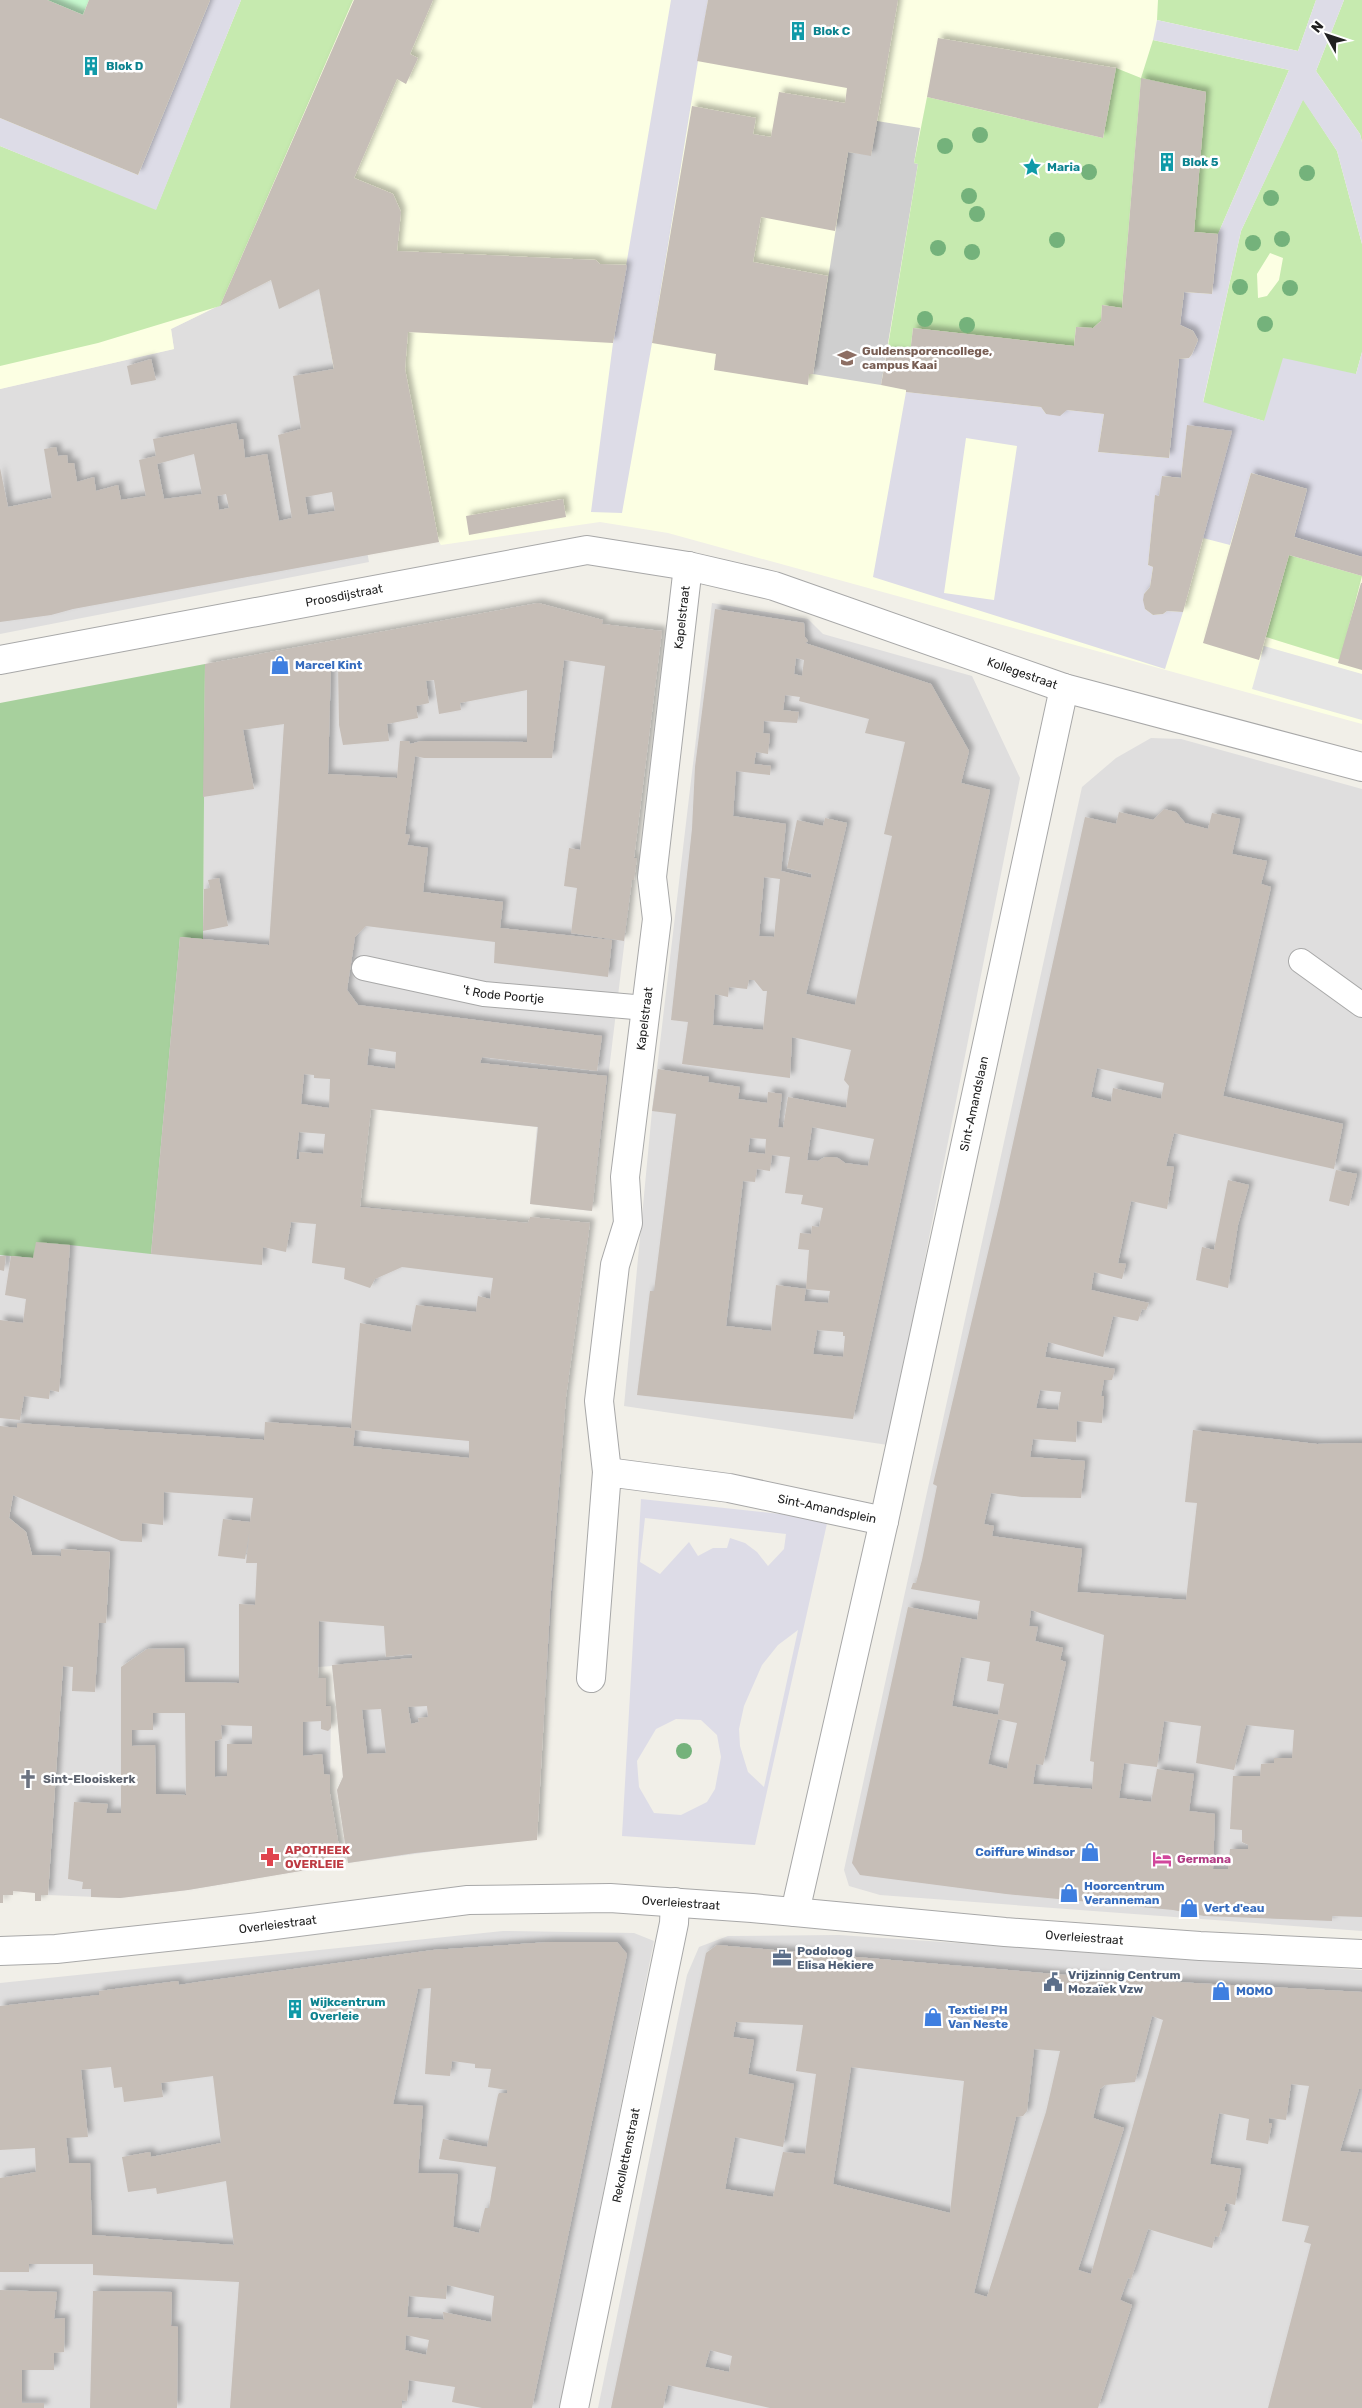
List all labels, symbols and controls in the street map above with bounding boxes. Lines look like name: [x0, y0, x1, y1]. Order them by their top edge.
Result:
north arrow: [1302, 10, 1352, 60]
text: N: [1308, 18, 1327, 36]
building icon: Blok C: [787, 20, 809, 42]
place label: Blok C: [813, 24, 851, 38]
building icon: Blok D: [80, 55, 102, 77]
place label: Blok D: [106, 59, 144, 73]
building icon: Blok 5: [1156, 151, 1178, 173]
place label: Blok 5: [1182, 155, 1219, 169]
place icon: Maria: [1021, 156, 1043, 178]
place label: Maria: [1047, 160, 1080, 174]
place label: Guldensporencollege, campus Kaai: [862, 344, 992, 372]
school or university icon: Guldensporencollege, campus Kaai: [836, 347, 858, 369]
street label: Proosdijstraat: [304, 581, 384, 610]
street label: Kapelstraat: [671, 585, 693, 650]
shop icon: Marcel Kint: [269, 654, 291, 676]
street label: Kollegestraat: [985, 655, 1060, 692]
place label: Marcel Kint: [295, 658, 363, 672]
street label: 't Rode Poortje: [461, 983, 545, 1006]
street label: Kapelstraat: [634, 986, 656, 1051]
street label: Sint-Amandslaan: [957, 1055, 991, 1153]
street label: Sint-Amandsplein: [776, 1492, 878, 1526]
church icon: Sint-Elooiskerk: [17, 1768, 39, 1790]
place label: Sint-Elooiskerk: [43, 1772, 135, 1786]
shop icon: Coiffure Windsor: [1079, 1841, 1101, 1863]
place label: APOTHEEK OVERLEIE: [285, 1843, 350, 1871]
place label: Coiffure Windsor: [975, 1845, 1076, 1859]
pharmacy icon: APOTHEEK OVERLEIE: [259, 1846, 281, 1868]
hotel icon: Germana: [1151, 1848, 1173, 1870]
place label: Germana: [1177, 1852, 1231, 1866]
place label: Hoorcentrum Veranneman: [1084, 1879, 1165, 1907]
shop icon: Hoorcentrum Veranneman: [1058, 1882, 1080, 1904]
street label: Overleiestraat: [641, 1893, 721, 1913]
shop icon: Vert d'eau: [1178, 1897, 1200, 1919]
place label: Vert d'eau: [1204, 1901, 1265, 1915]
street label: Overleiestraat: [238, 1913, 318, 1936]
street label: Overleiestraat: [1045, 1928, 1124, 1948]
place label: Podoloog Elisa Hekiere: [797, 1944, 874, 1972]
office icon: Podoloog Elisa Hekiere: [771, 1947, 793, 1969]
place label: Vrijzinnig Centrum Mozaïek Vzw: [1068, 1968, 1180, 1996]
public building icon: Vrijzinnig Centrum Mozaïek Vzw: [1042, 1971, 1064, 1993]
shop icon: MOMO: [1210, 1980, 1232, 2002]
place label: MOMO: [1236, 1984, 1273, 1998]
place label: Wijkcentrum Overleie: [310, 1995, 385, 2023]
building icon: Wijkcentrum Overleie: [284, 1998, 306, 2020]
place label: Textiel PH Van Neste: [948, 2003, 1008, 2031]
shop icon: Textiel PH Van Neste: [922, 2006, 944, 2028]
street label: Rekollettenstraat: [610, 2106, 643, 2204]

